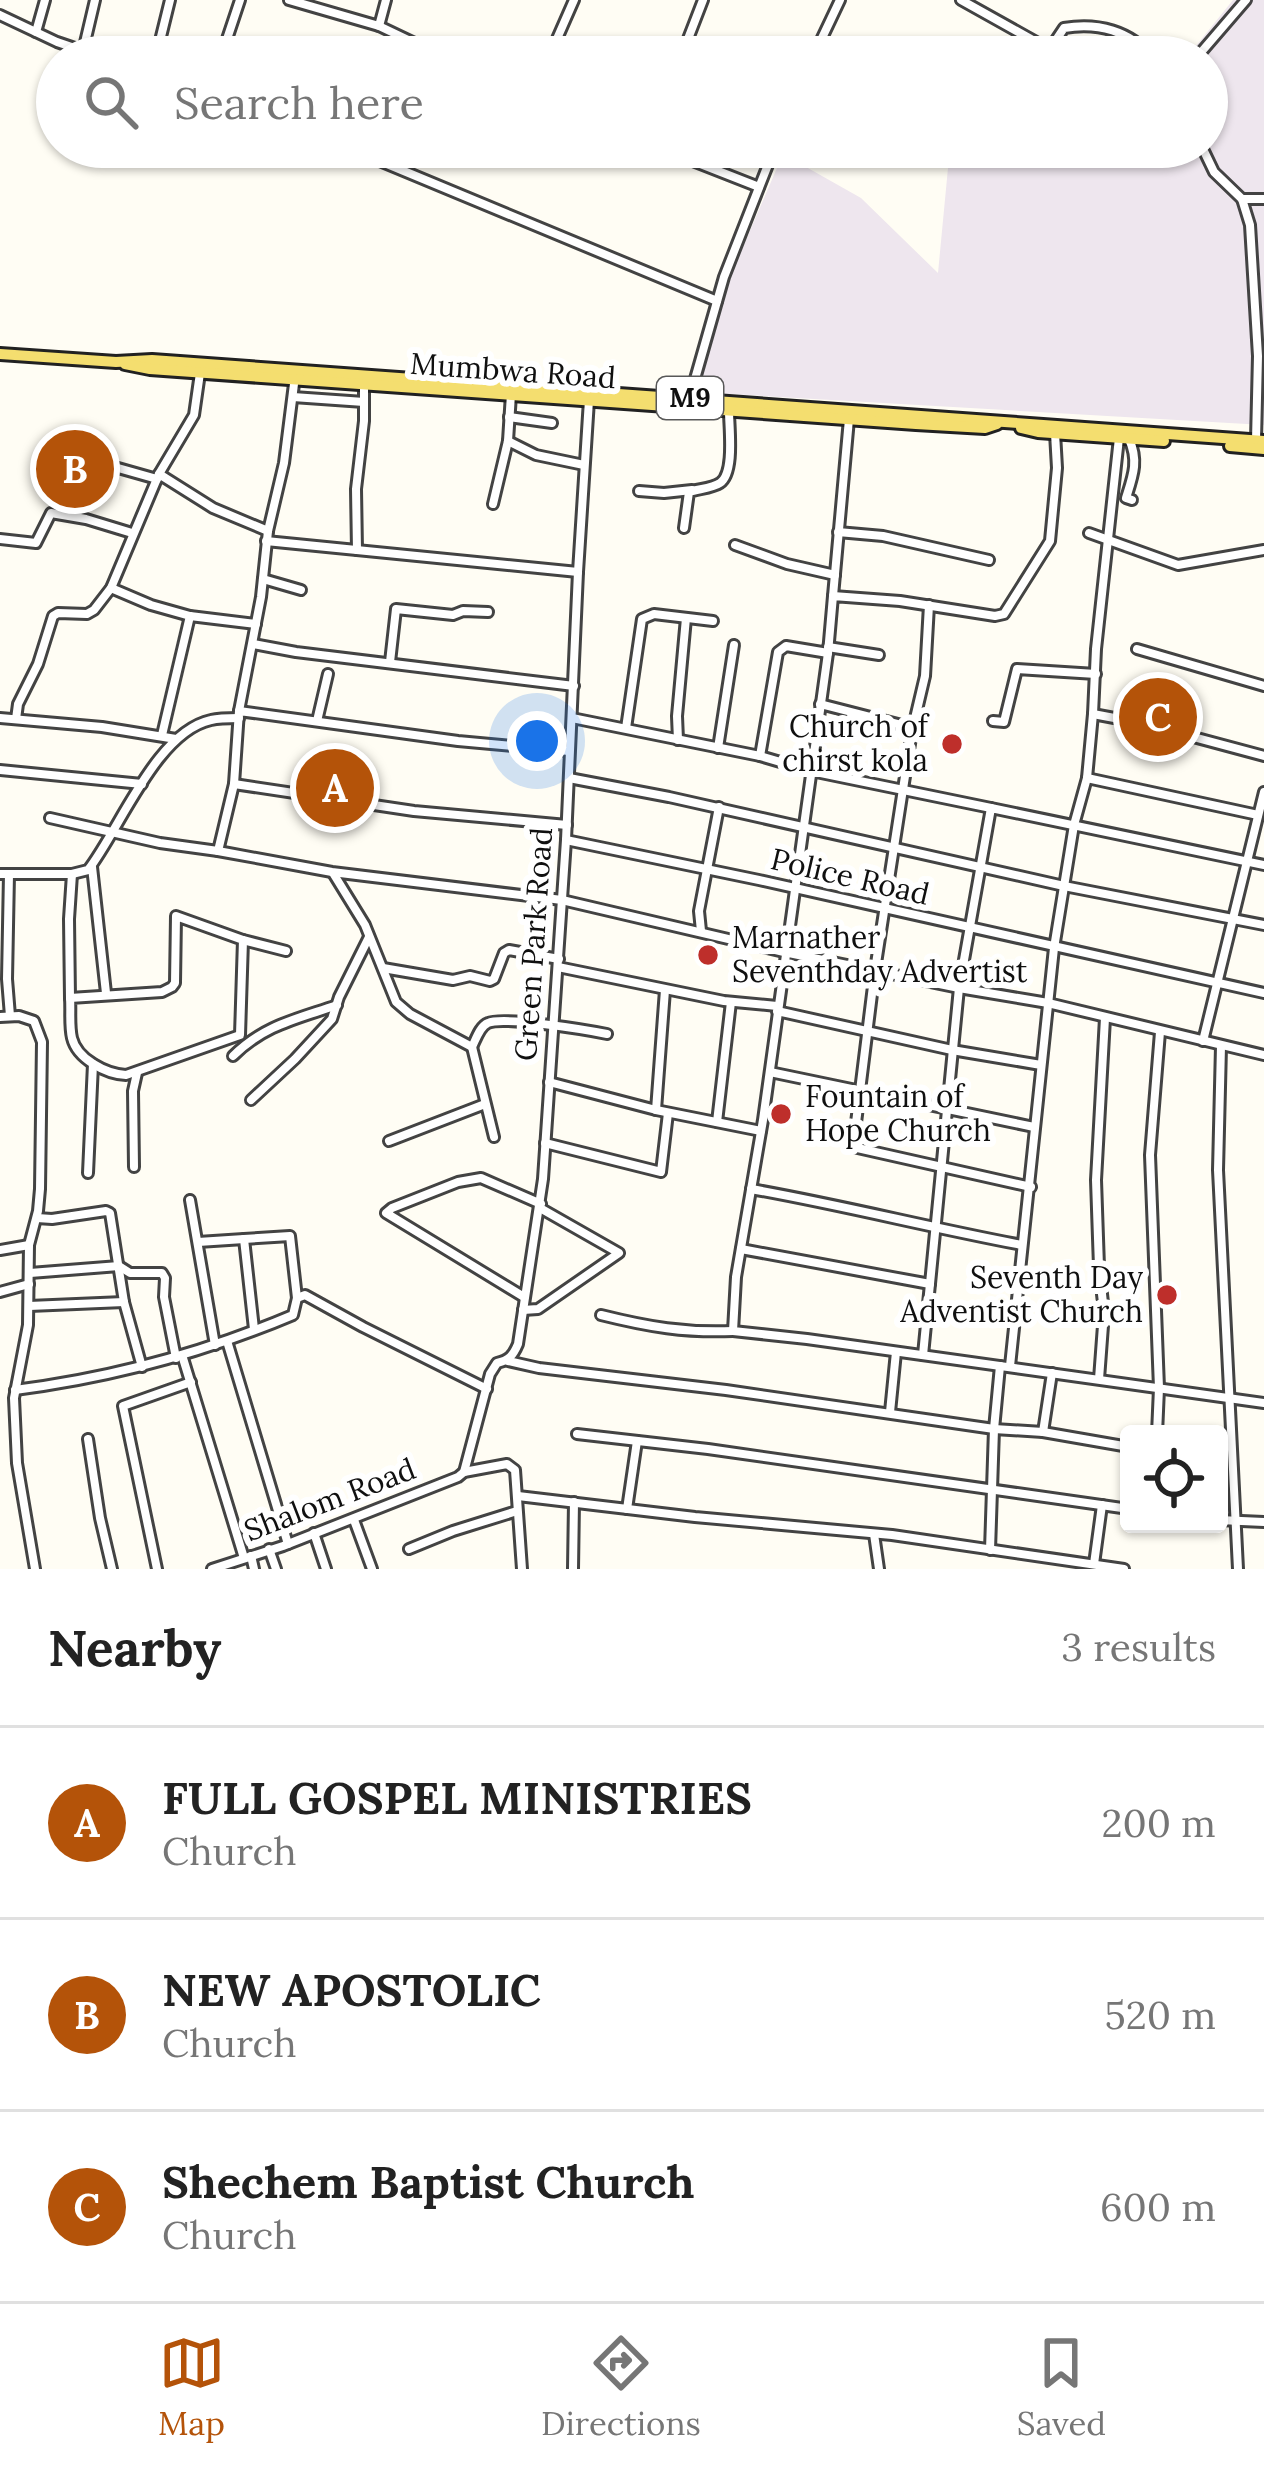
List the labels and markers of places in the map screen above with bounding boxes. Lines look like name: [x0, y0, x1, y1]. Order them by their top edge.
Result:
pin: B: [36, 424, 114, 514]
pin: C: [1119, 672, 1197, 762]
place label: Church of chirst kola: [782, 707, 930, 779]
marker: Church of chirst kola: [939, 731, 965, 757]
pin: A: [296, 743, 374, 833]
place label: Marnather Seventhday Advertist: [732, 918, 1028, 991]
marker: Marnather Seventhday Advertist: [695, 942, 721, 968]
place label: Fountain of Hope Church: [805, 1077, 991, 1149]
marker: Fountain of Hope Church: [768, 1101, 794, 1127]
place label: Seventh Day Adventist Church: [899, 1258, 1143, 1330]
marker: Seventh Day Adventist Church: [1154, 1282, 1180, 1308]

